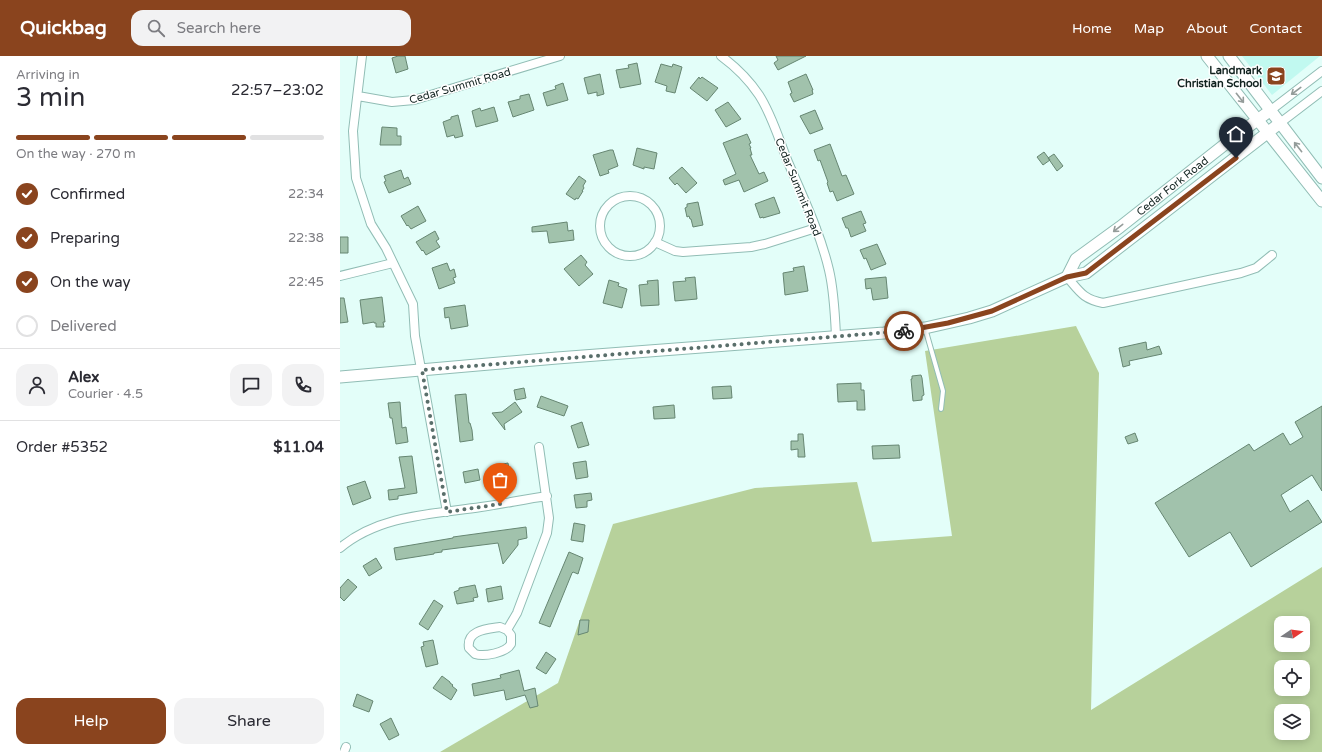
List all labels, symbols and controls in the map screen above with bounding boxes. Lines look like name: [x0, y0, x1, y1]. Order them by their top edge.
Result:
search box: [131, 10, 411, 46]
text: Quickbag: [20, 17, 107, 39]
icon: search: [145, 17, 167, 39]
text: Search here: [177, 19, 261, 37]
text: Home: [1072, 20, 1112, 37]
text: Map: [1134, 20, 1164, 37]
text: About: [1186, 20, 1228, 37]
text: Contact: [1250, 20, 1302, 37]
place label: Landmark Christian School: [1177, 64, 1262, 90]
street label: Cedar Summit Road: [408, 65, 512, 107]
school or university icon: Landmark Christian School: [1265, 65, 1287, 87]
text: Arriving in: [16, 67, 80, 83]
text: 22:57–23:02: [231, 81, 324, 99]
text: 3 min: [16, 82, 85, 113]
one-way arrow: [1291, 87, 1302, 95]
one-way arrow: [1236, 92, 1244, 103]
pin: [1219, 117, 1253, 158]
icon: home: [1225, 123, 1247, 145]
street label: Cedar Summit Road: [772, 136, 824, 238]
one-way arrow: [1294, 142, 1302, 153]
text: On the way · 270 m: [16, 146, 136, 162]
street label: Cedar Fork Road: [1134, 154, 1211, 218]
icon: check: [16, 183, 38, 205]
text: Confirmed: [50, 185, 125, 203]
text: 22:34: [288, 186, 324, 202]
one-way arrow: [1112, 224, 1123, 232]
icon: check: [16, 227, 38, 249]
text: Preparing: [50, 229, 120, 247]
text: 22:38: [288, 230, 324, 246]
icon: check: [16, 271, 38, 293]
text: On the way: [50, 273, 130, 291]
text: 22:45: [288, 274, 324, 290]
courier: [884, 311, 924, 351]
text: Delivered: [50, 317, 117, 335]
icon: bike: [893, 320, 915, 342]
button: person: [16, 364, 58, 406]
button: chat: [230, 364, 272, 406]
button: phone: [282, 364, 324, 406]
text: Alex: [68, 368, 99, 386]
text: Courier · 4.5: [68, 386, 143, 402]
text: Order #5352: [16, 438, 108, 456]
text: $11.04: [273, 438, 324, 456]
pin: [483, 463, 517, 504]
icon: bag: [489, 469, 511, 491]
north arrow: [1274, 616, 1310, 652]
map controls: [1274, 616, 1310, 740]
button: locate: [1274, 660, 1310, 696]
button: Help: [16, 698, 166, 744]
button: Share: [174, 698, 324, 744]
button: layers: [1274, 704, 1310, 740]

